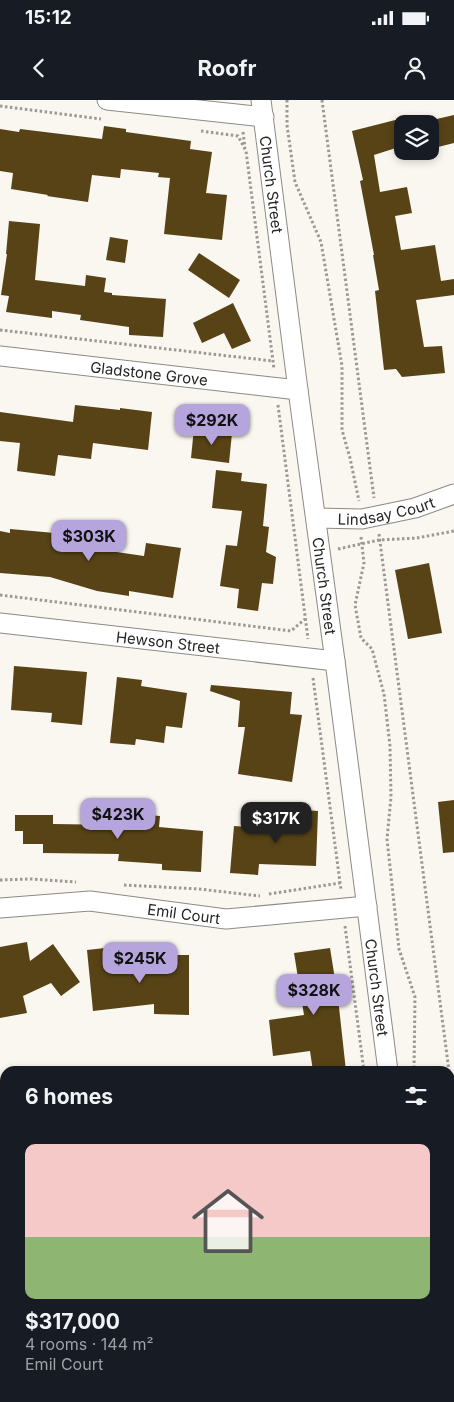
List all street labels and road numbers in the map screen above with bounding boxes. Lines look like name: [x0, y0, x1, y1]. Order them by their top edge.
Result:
street label: Church Street: [256, 134, 287, 234]
street label: Gladstone Grove: [89, 357, 209, 389]
street label: Lindsay Court: [337, 492, 437, 529]
street label: Church Street: [309, 536, 341, 636]
street label: Hewson Street: [115, 627, 221, 657]
street label: Emil Court: [146, 899, 222, 928]
street label: Church Street: [361, 938, 393, 1037]

